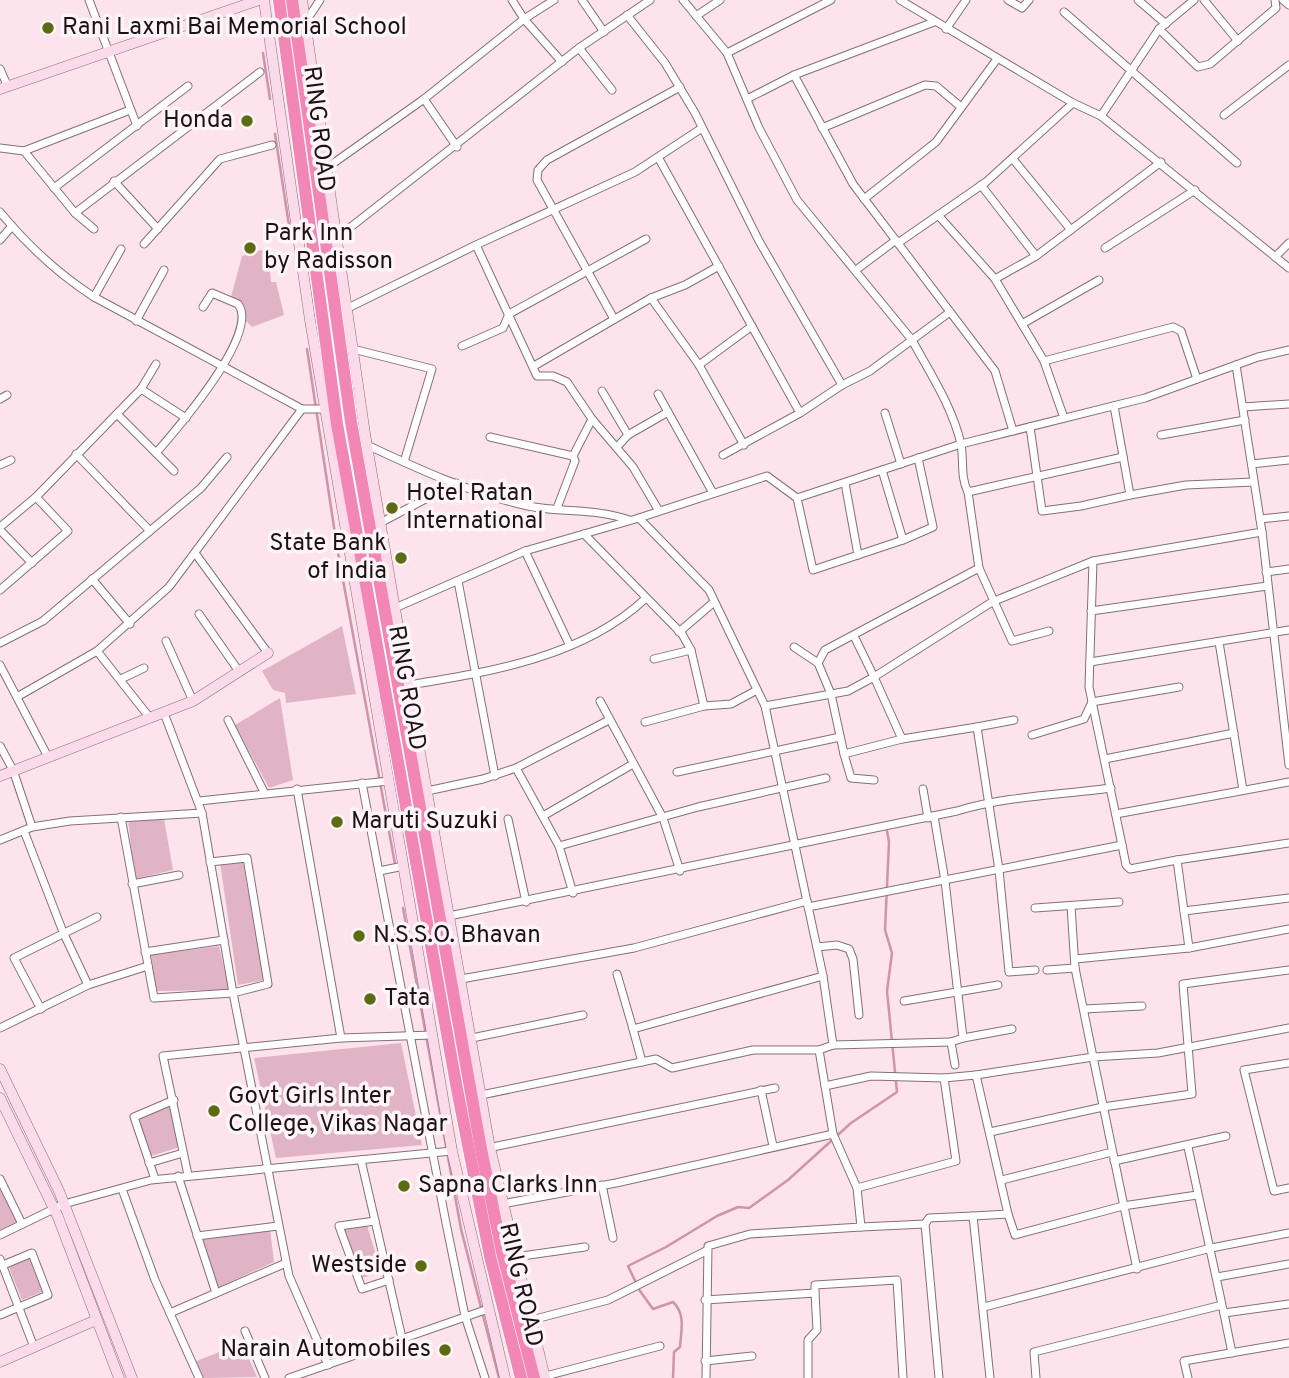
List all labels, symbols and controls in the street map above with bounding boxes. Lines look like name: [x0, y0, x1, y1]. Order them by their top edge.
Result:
place label: Rani Laxmi Bai Memorial School: [62, 13, 407, 43]
marker: Rani Laxmi Bai Memorial School: [40, 20, 56, 36]
street label: RING ROAD: [295, 64, 341, 194]
place label: Honda: [163, 106, 233, 136]
marker: Honda: [239, 113, 255, 129]
place label: Park Inn by Radisson: [264, 219, 393, 277]
marker: Park Inn by Radisson: [242, 240, 258, 256]
place label: Hotel Ratan International: [406, 479, 544, 537]
marker: Hotel Ratan International: [384, 500, 400, 516]
place label: State Bank of India: [269, 529, 387, 587]
marker: State Bank of India: [393, 550, 409, 566]
street label: RING ROAD: [380, 623, 432, 753]
place label: Maruti Suzuki: [351, 807, 498, 837]
marker: Maruti Suzuki: [329, 814, 345, 830]
place label: N.S.S.O. Bhavan: [373, 921, 541, 951]
marker: N.S.S.O. Bhavan: [351, 928, 367, 944]
place label: Tata: [384, 984, 430, 1014]
marker: Tata: [362, 991, 378, 1007]
place label: Govt Girls Inter College, Vikas Nagar: [228, 1082, 448, 1140]
marker: Govt Girls Inter College, Vikas Nagar: [206, 1103, 222, 1119]
place label: Sapna Clarks Inn: [418, 1171, 598, 1201]
marker: Sapna Clarks Inn: [396, 1178, 412, 1194]
street label: RING ROAD: [491, 1220, 549, 1350]
place label: Westside: [311, 1251, 407, 1281]
marker: Westside: [413, 1258, 429, 1274]
place label: Narain Automobiles: [220, 1335, 431, 1365]
marker: Narain Automobiles: [437, 1342, 453, 1358]

